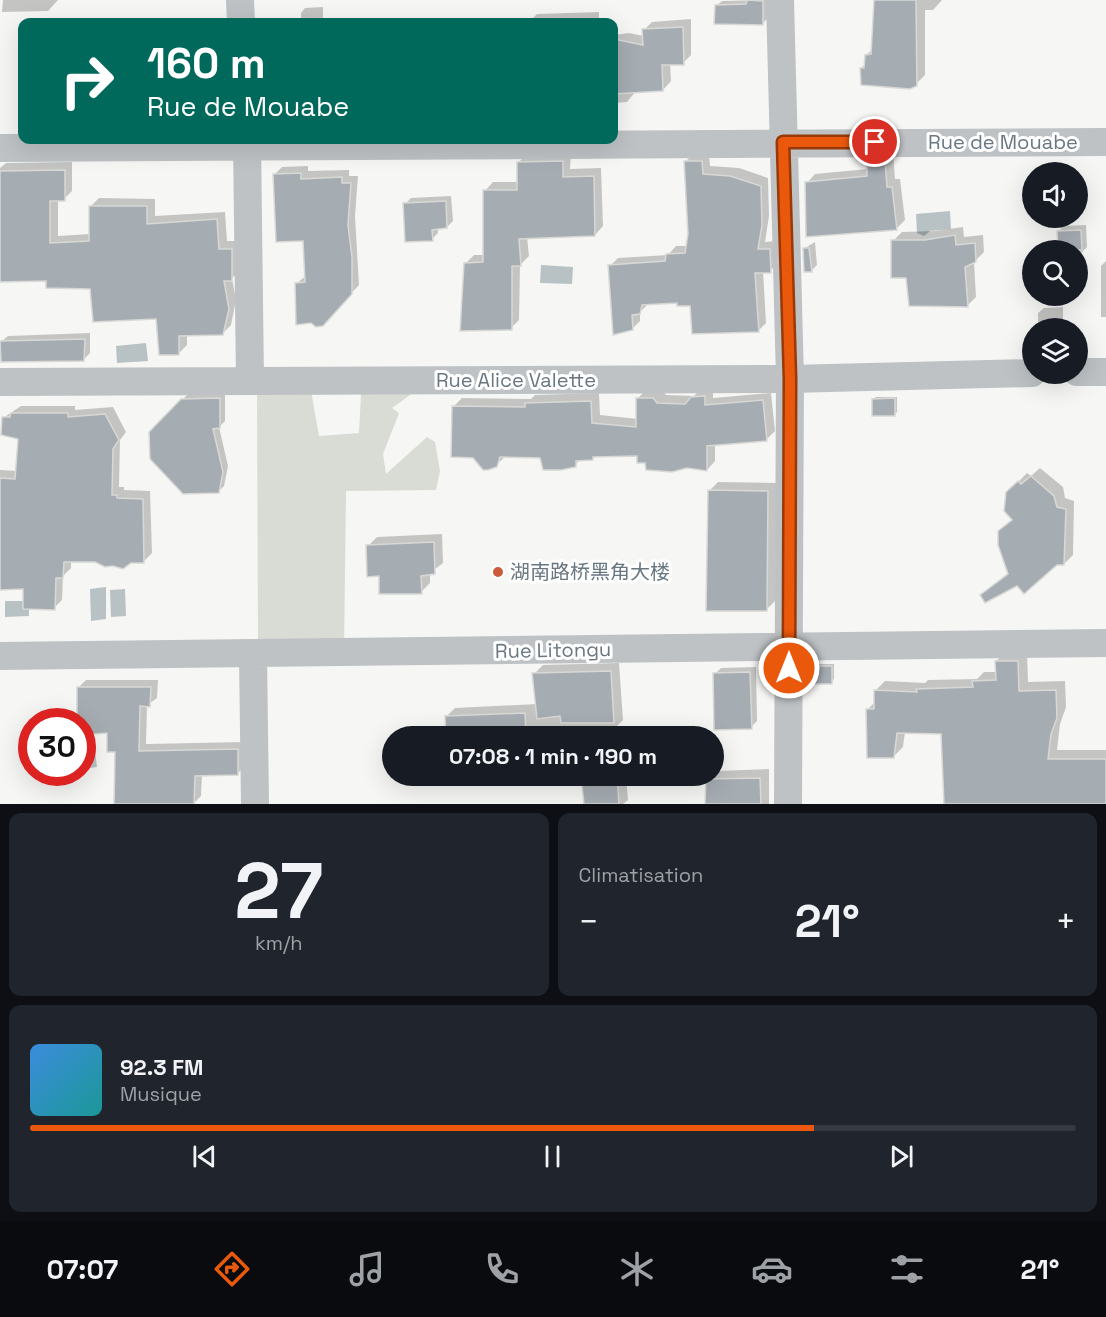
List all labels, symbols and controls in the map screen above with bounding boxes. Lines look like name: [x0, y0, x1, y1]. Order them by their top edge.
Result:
text: 160 m: [147, 37, 266, 90]
icon: right: [48, 42, 126, 120]
text: Rue de Mouabe: [147, 89, 349, 124]
pin: [849, 116, 900, 167]
icon: arrive: [858, 125, 891, 158]
street label: Rue de Mouabe: [928, 129, 1078, 155]
map controls: [1022, 162, 1088, 384]
button: sound: [1022, 162, 1088, 228]
button: search: [1022, 240, 1088, 306]
button: layers: [1022, 318, 1088, 384]
street label: Rue Alice Valette: [436, 367, 596, 393]
place label: 湖南路桥黑角大楼: [510, 559, 670, 585]
marker: 湖南路桥黑角大楼: [491, 565, 505, 579]
street label: Rue Litongu: [495, 636, 611, 664]
position arrow: [757, 636, 821, 700]
speed limit sign: 30: [18, 708, 96, 786]
text: 07:08 · 1 min · 190 m: [449, 742, 657, 770]
text: 27: [234, 841, 323, 941]
text: Climatisation: [579, 862, 703, 888]
text: 21°: [795, 893, 860, 950]
text: −: [579, 901, 599, 943]
text: +: [1056, 901, 1076, 943]
text: km/h: [255, 930, 303, 956]
text: 92.3 FM: [120, 1053, 203, 1081]
text: Musique: [120, 1081, 202, 1107]
icon: previous: [188, 1140, 221, 1173]
icon: pause: [536, 1140, 569, 1173]
icon: next: [885, 1140, 918, 1173]
icon: directions: [211, 1248, 253, 1290]
icon: music: [346, 1248, 388, 1290]
icon: phone: [481, 1248, 523, 1290]
icon: climate: [616, 1248, 658, 1290]
icon: car: [751, 1248, 793, 1290]
icon: filters: [886, 1248, 928, 1290]
text: 07:07: [46, 1252, 118, 1287]
text: 21°: [1021, 1252, 1059, 1287]

